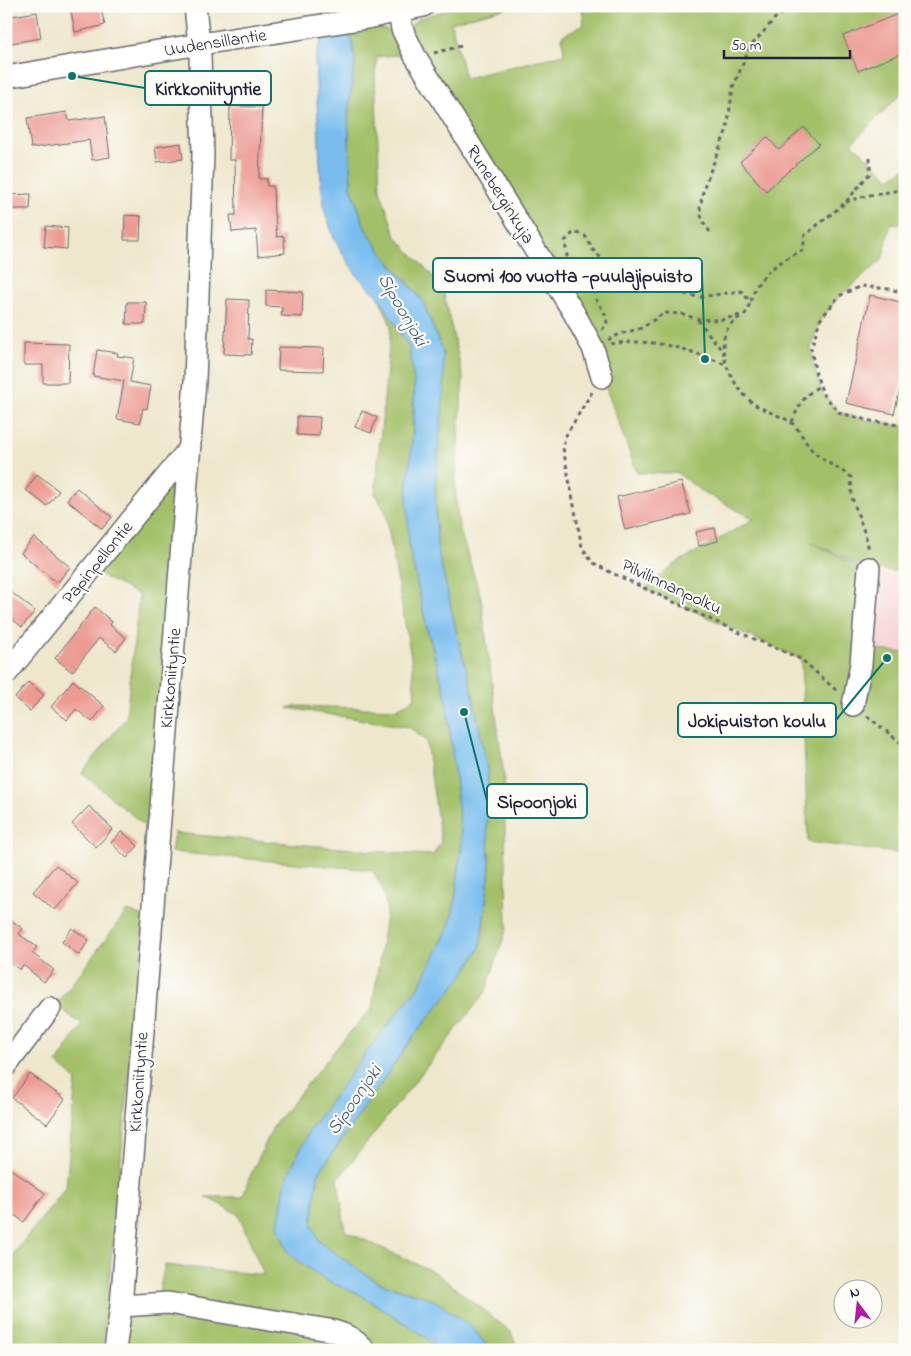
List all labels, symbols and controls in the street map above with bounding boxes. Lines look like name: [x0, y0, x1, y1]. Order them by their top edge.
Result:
street label: Uudensillantie: [162, 23, 269, 65]
scale bar: [724, 28, 850, 60]
text: 50 m: [731, 35, 762, 57]
callout: Kirkkoniityntie: [145, 71, 271, 105]
text: Kirkkoniityntie: [155, 77, 261, 106]
street label: Runeberginkuja: [458, 141, 540, 250]
callout: Suomi 100 vuotta -puulajipuisto: [433, 258, 702, 292]
text: Suomi 100 vuotta -puulajipuisto: [443, 264, 693, 291]
water label: Sipoonjoki: [370, 269, 434, 353]
street label: Papinpellontie: [57, 515, 141, 610]
street label: Pilvilinnanpolku: [617, 553, 726, 622]
street label: Kirkkoniityntie: [155, 626, 189, 729]
callout: Jokipuiston koulu: [678, 703, 836, 737]
text: Jokipuiston koulu: [688, 709, 826, 736]
callout: Sipoonjoki: [487, 784, 587, 818]
text: Sipoonjoki: [497, 790, 577, 817]
street label: Kirkkoniityntie: [124, 1030, 157, 1133]
water label: Sipoonjoki: [321, 1059, 390, 1141]
north arrow: [834, 1278, 884, 1328]
text: N: [848, 1282, 862, 1304]

